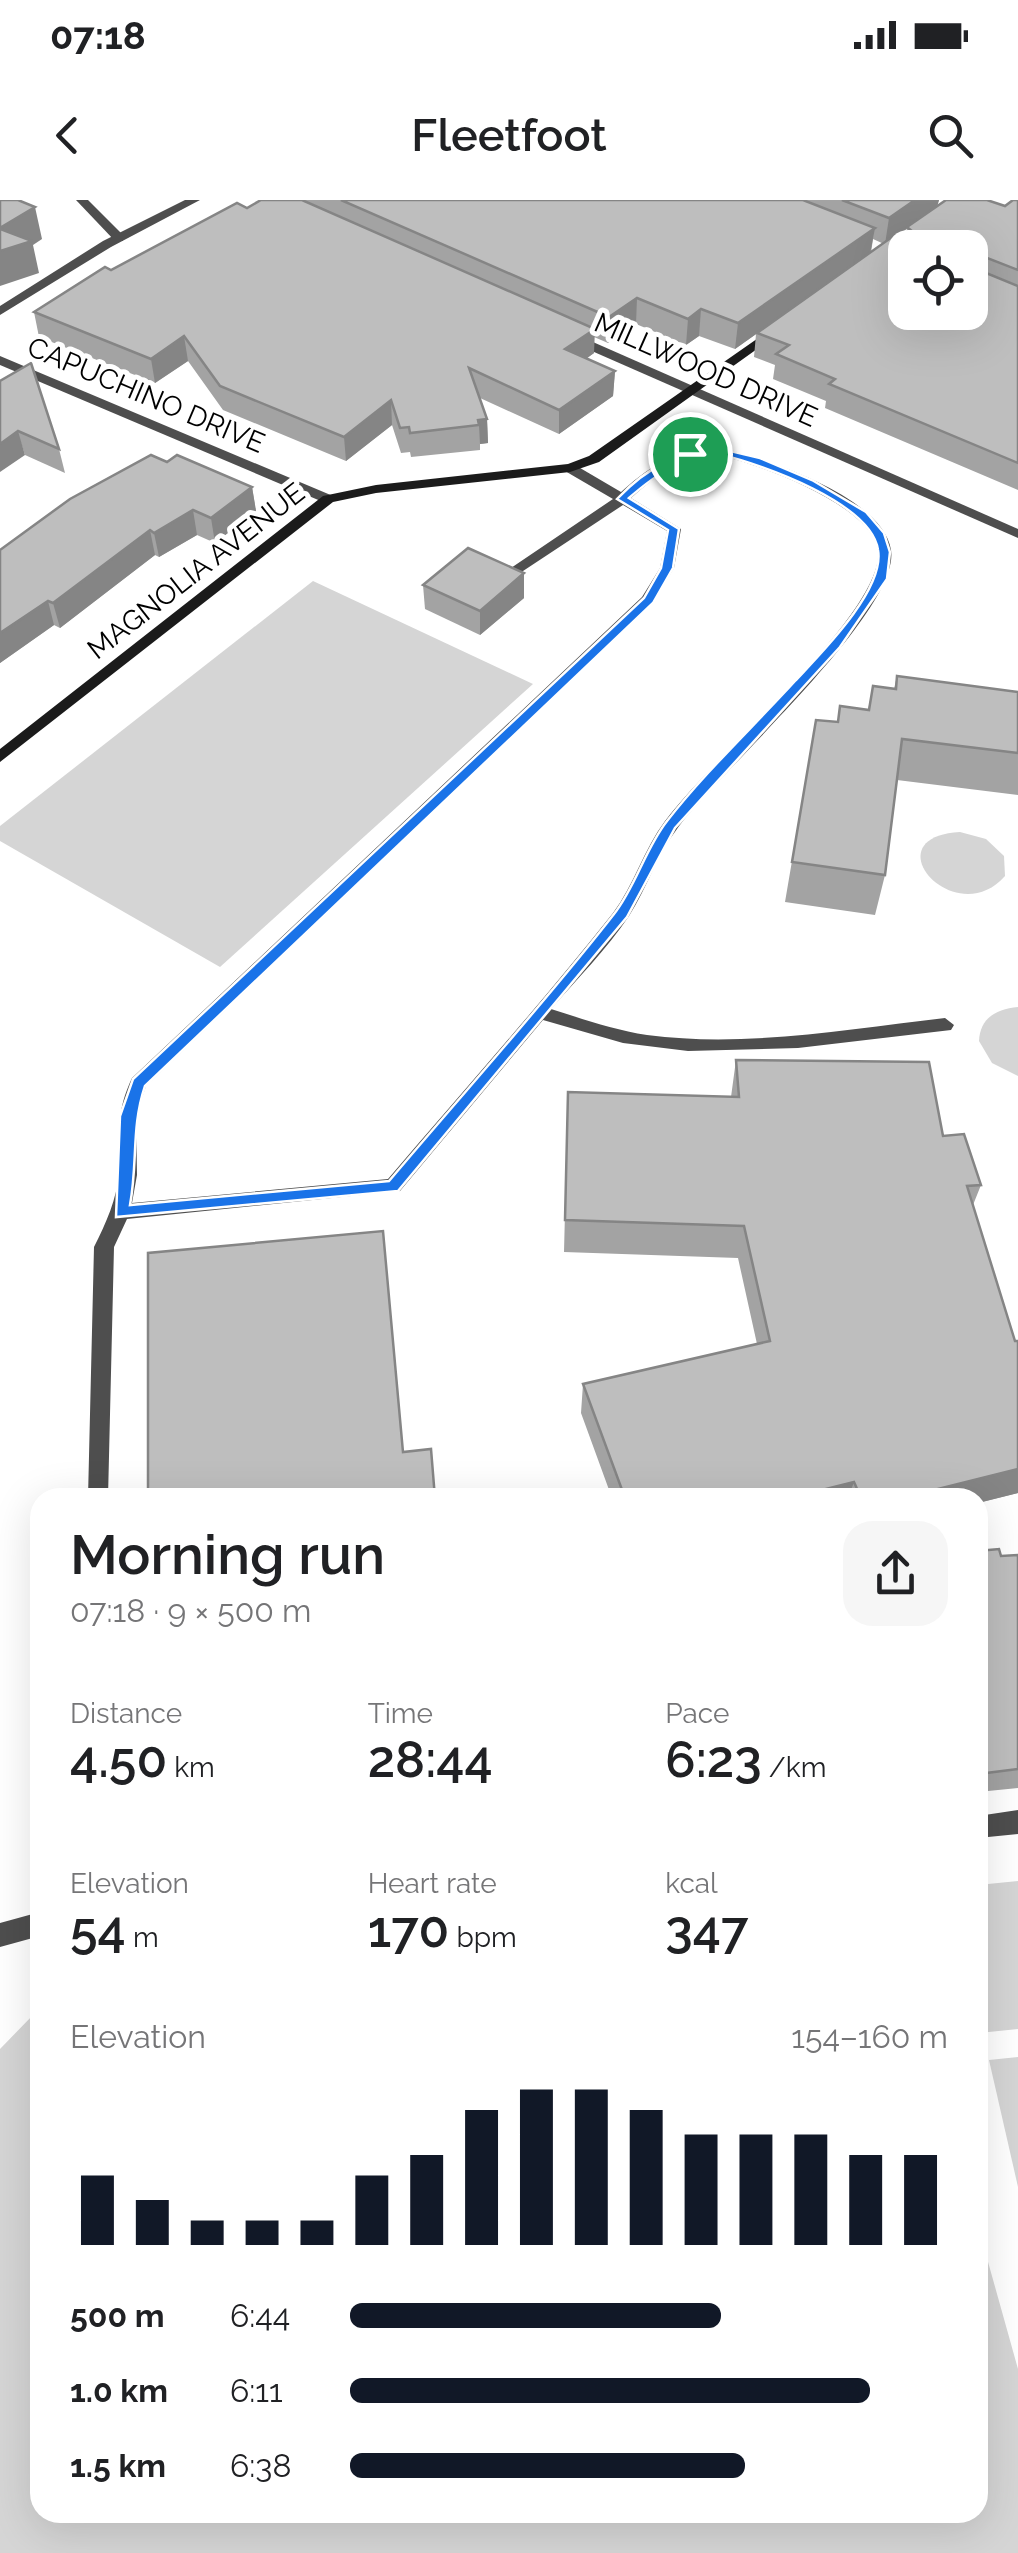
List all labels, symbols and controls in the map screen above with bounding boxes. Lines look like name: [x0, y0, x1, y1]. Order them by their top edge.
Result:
text: 07:18: [50, 13, 146, 58]
icon: back: [40, 108, 95, 163]
icon: search: [923, 108, 978, 163]
text: Fleetfoot: [411, 109, 607, 162]
map controls: [888, 230, 988, 330]
button: locate: [888, 230, 988, 330]
street label: MILLWOOD DRIVE: [589, 306, 823, 434]
street label: CAPUCHINO DRIVE: [22, 330, 270, 460]
pin: [648, 412, 733, 497]
icon: arrive: [663, 427, 718, 482]
street label: MAGNOLIA AVENUE: [81, 476, 311, 666]
button: share: [843, 1521, 948, 1626]
text: Morning run: [70, 1522, 385, 1587]
text: 07:18 · 9 × 500 m: [70, 1592, 311, 1629]
text: Distance: [70, 1697, 182, 1730]
text: Time: [368, 1697, 433, 1730]
text: Pace: [665, 1697, 730, 1730]
text: 4.50: [70, 1730, 167, 1789]
text: 28:44: [368, 1730, 493, 1789]
text: 6:23: [665, 1730, 762, 1789]
text: km: [167, 1751, 215, 1784]
text: /km: [762, 1751, 826, 1784]
text: Elevation: [70, 1867, 189, 1900]
text: Heart rate: [368, 1867, 497, 1900]
text: kcal: [665, 1867, 718, 1900]
text: 54: [70, 1900, 126, 1959]
text: 170: [368, 1900, 449, 1959]
text: 347: [665, 1900, 748, 1959]
text: m: [126, 1921, 159, 1954]
text: bpm: [449, 1921, 517, 1954]
text: Elevation: [70, 2018, 206, 2055]
text: 154–160 m: [791, 2018, 948, 2055]
text: 500 m: [70, 2297, 165, 2334]
text: 6:44: [230, 2297, 290, 2334]
text: 1.0 km: [70, 2372, 168, 2409]
text: 6:11: [230, 2372, 283, 2409]
text: 1.5 km: [70, 2447, 166, 2484]
text: 6:38: [230, 2447, 291, 2484]

